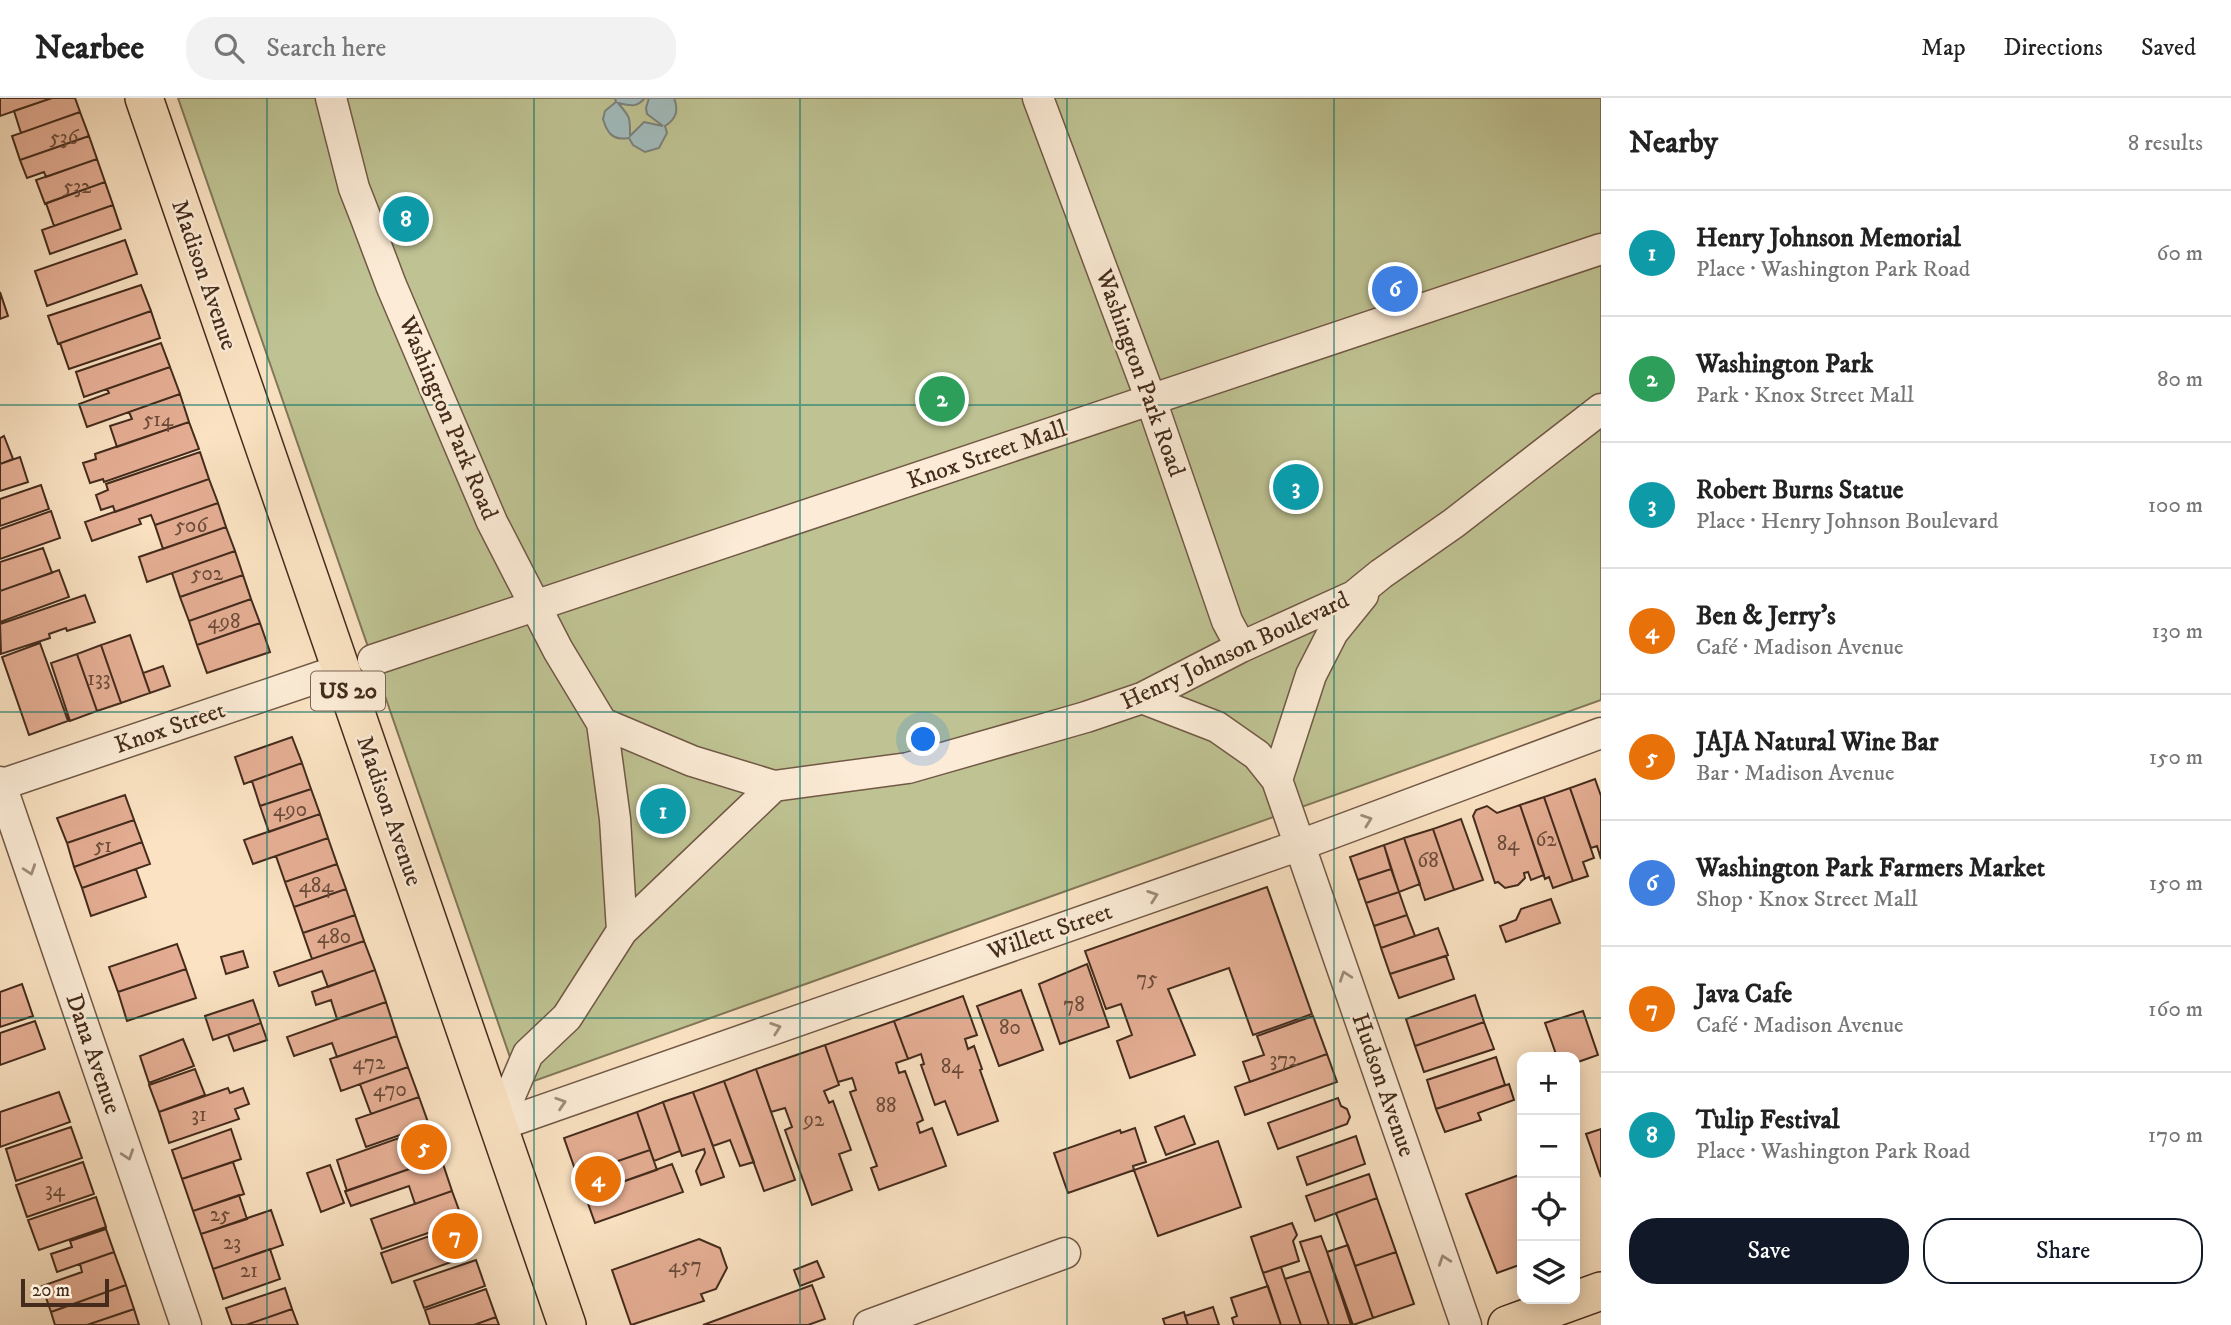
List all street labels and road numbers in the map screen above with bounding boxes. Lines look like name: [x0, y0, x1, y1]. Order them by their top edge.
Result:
street label: Madison Avenue: [164, 196, 244, 354]
street label: Washington Park Road: [1088, 264, 1191, 481]
street label: Washington Park Road: [391, 311, 505, 524]
street label: Knox Street Mall: [903, 413, 1071, 496]
street label: Henry Johnson Boulevard: [1116, 585, 1354, 717]
road number: US 20: [311, 671, 385, 710]
street label: Knox Street: [111, 695, 229, 761]
street label: Madison Avenue: [349, 732, 429, 890]
street label: Willett Street: [983, 897, 1116, 968]
street label: Dana Avenue: [58, 990, 128, 1118]
street label: Hudson Avenue: [1344, 1009, 1422, 1161]

